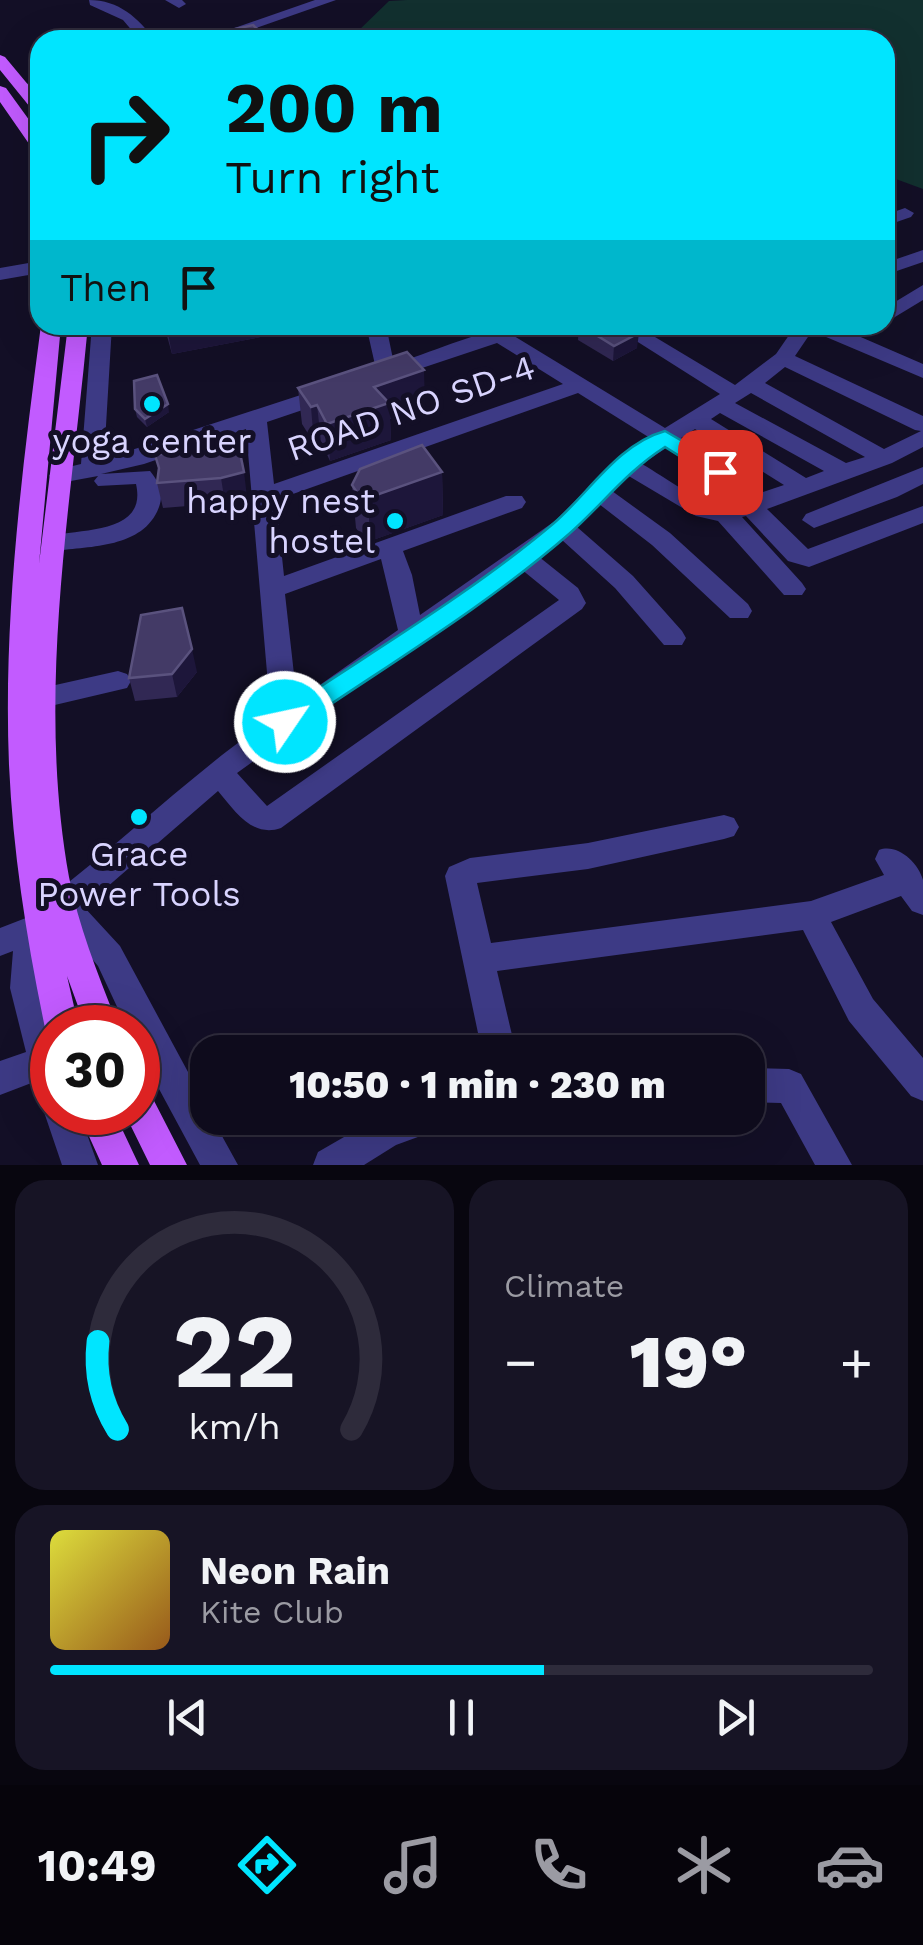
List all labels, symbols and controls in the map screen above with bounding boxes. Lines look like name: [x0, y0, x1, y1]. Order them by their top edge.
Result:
text: 200 m: [225, 67, 443, 149]
icon: right: [60, 70, 190, 200]
text: Turn right: [225, 151, 439, 204]
icon: arrive: [171, 260, 226, 315]
text: Then: [60, 266, 151, 310]
street label: ROAD NO SD-4: [281, 346, 541, 470]
marker: yoga center: [141, 393, 163, 415]
place label: yoga center: [53, 420, 251, 462]
pin: [678, 430, 763, 515]
icon: arrive: [693, 445, 748, 500]
place label: happy nest hostel: [186, 480, 375, 562]
marker: happy nest hostel: [384, 510, 406, 532]
position arrow: [233, 670, 337, 774]
marker: Grace Power Tools: [128, 806, 150, 828]
place label: Grace Power Tools: [37, 833, 241, 915]
speed limit sign: 30: [30, 1005, 160, 1135]
text: 10:50 · 1 min · 230 m: [289, 1063, 666, 1107]
text: Climate: [504, 1267, 624, 1305]
text: 22: [173, 1290, 296, 1412]
text: 19°: [630, 1317, 747, 1405]
text: −: [504, 1330, 537, 1394]
text: +: [840, 1330, 873, 1394]
text: km/h: [188, 1406, 281, 1448]
text: Neon Rain: [200, 1549, 390, 1593]
text: Kite Club: [200, 1593, 344, 1631]
icon: previous: [160, 1690, 215, 1745]
icon: pause: [434, 1690, 489, 1745]
icon: next: [708, 1690, 763, 1745]
icon: directions: [232, 1830, 302, 1900]
icon: music: [378, 1830, 448, 1900]
icon: phone: [524, 1830, 594, 1900]
icon: climate: [669, 1830, 739, 1900]
icon: car: [815, 1830, 885, 1900]
text: 10:49: [38, 1839, 157, 1892]

